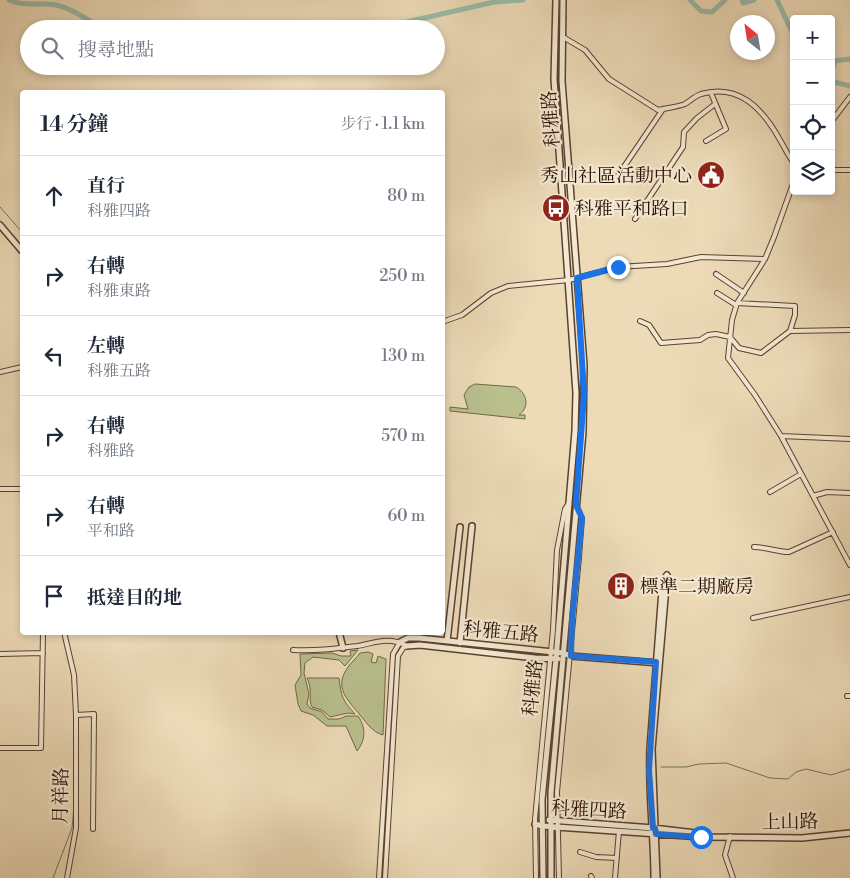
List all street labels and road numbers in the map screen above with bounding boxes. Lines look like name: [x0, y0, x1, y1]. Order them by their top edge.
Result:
street label: 科雅路: [537, 90, 565, 148]
street label: 科雅五路: [462, 617, 540, 647]
street label: 科雅路: [518, 658, 548, 718]
street label: 月祥路: [49, 767, 73, 825]
street label: 科雅四路: [550, 796, 628, 824]
street label: 上山路: [761, 810, 819, 834]

